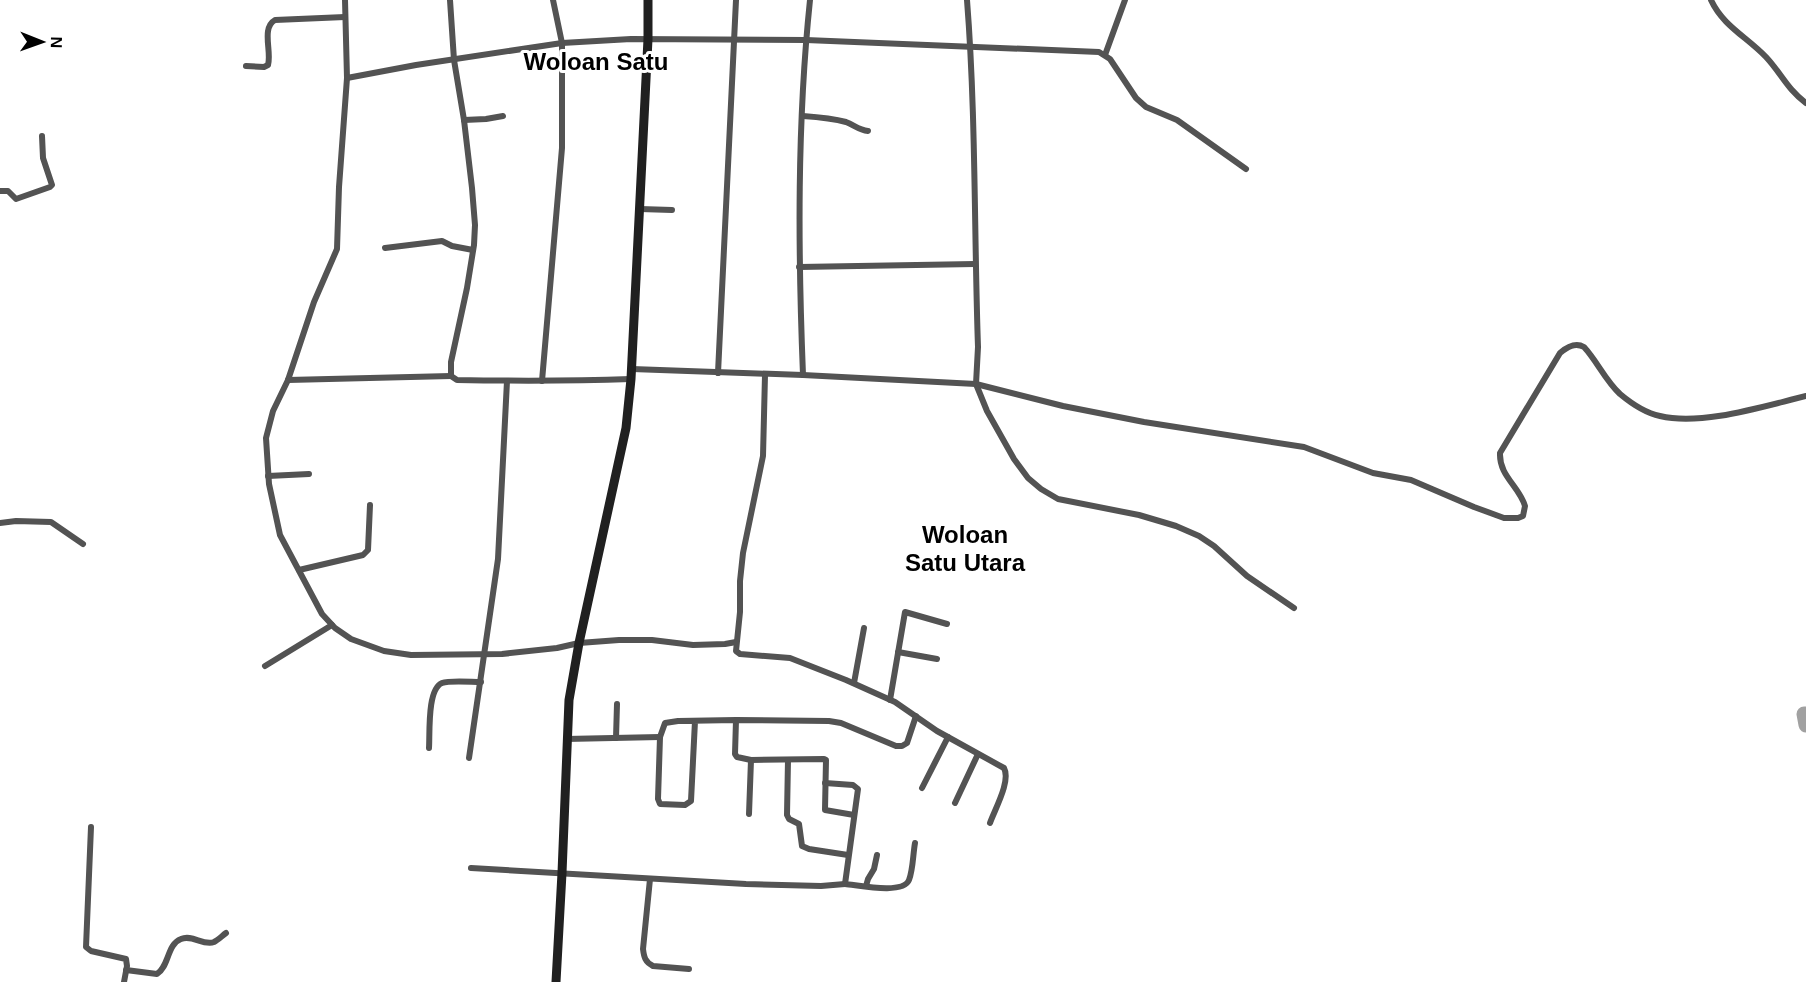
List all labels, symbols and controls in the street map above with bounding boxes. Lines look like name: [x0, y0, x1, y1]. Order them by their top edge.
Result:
north arrow: [12, 12, 72, 72]
text: N: [48, 36, 65, 48]
district label: Woloan Satu: [524, 48, 668, 75]
district label: Woloan Satu Utara: [905, 521, 1026, 576]

